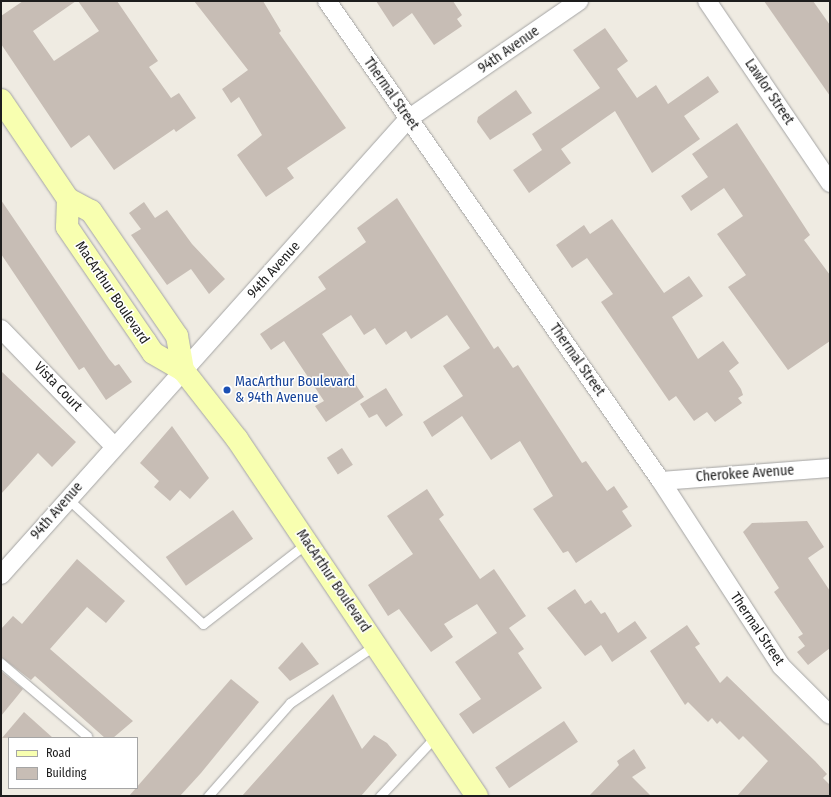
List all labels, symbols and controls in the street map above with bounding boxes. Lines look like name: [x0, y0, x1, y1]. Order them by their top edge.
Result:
street label: 94th Avenue: [475, 23, 543, 77]
street label: Thermal Street: [360, 55, 422, 133]
street label: Lawlor Street: [741, 56, 797, 128]
street label: MacArthur Boulevard: [71, 238, 153, 348]
street label: 94th Avenue: [244, 238, 304, 302]
street label: Thermal Street: [546, 321, 608, 399]
street label: Vista Court: [30, 359, 86, 415]
place label: MacArthur Boulevard & 94th Avenue: [235, 374, 355, 406]
marker: MacArthur Boulevard & 94th Avenue: [222, 385, 232, 395]
street label: Cherokee Avenue: [695, 462, 795, 486]
street label: 94th Avenue: [27, 479, 87, 543]
street label: MacArthur Boulevard: [292, 526, 374, 636]
street label: Thermal Street: [726, 589, 788, 669]
legend: [8, 737, 138, 789]
text: Road: [46, 746, 71, 760]
text: Building: [46, 766, 86, 780]

